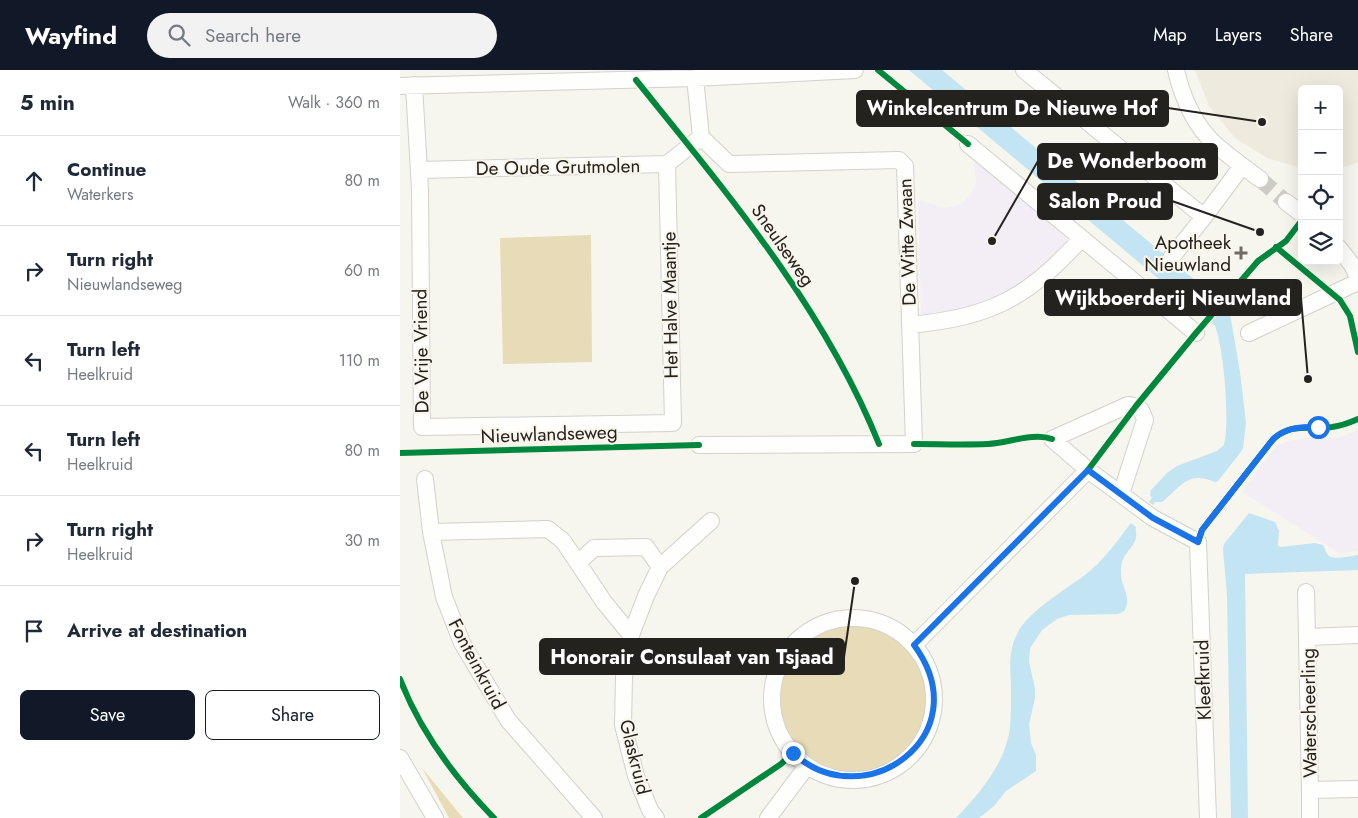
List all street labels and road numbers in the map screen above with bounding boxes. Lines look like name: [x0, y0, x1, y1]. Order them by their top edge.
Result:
street label: De Oude Grutmolen: [475, 152, 641, 182]
street label: De Witte Zwaan: [891, 178, 923, 306]
street label: Sneulseweg: [745, 198, 821, 292]
street label: Het Halve Maantje: [655, 231, 685, 379]
street label: De Vrije Vriend: [406, 288, 436, 414]
street label: Nieuwlandseweg: [480, 418, 618, 450]
street label: Fonteinkruid: [442, 614, 512, 714]
street label: Kleefkruid: [1188, 639, 1218, 721]
street label: Waterscheerling: [1294, 648, 1324, 778]
street label: Glaskruid: [613, 717, 657, 797]

